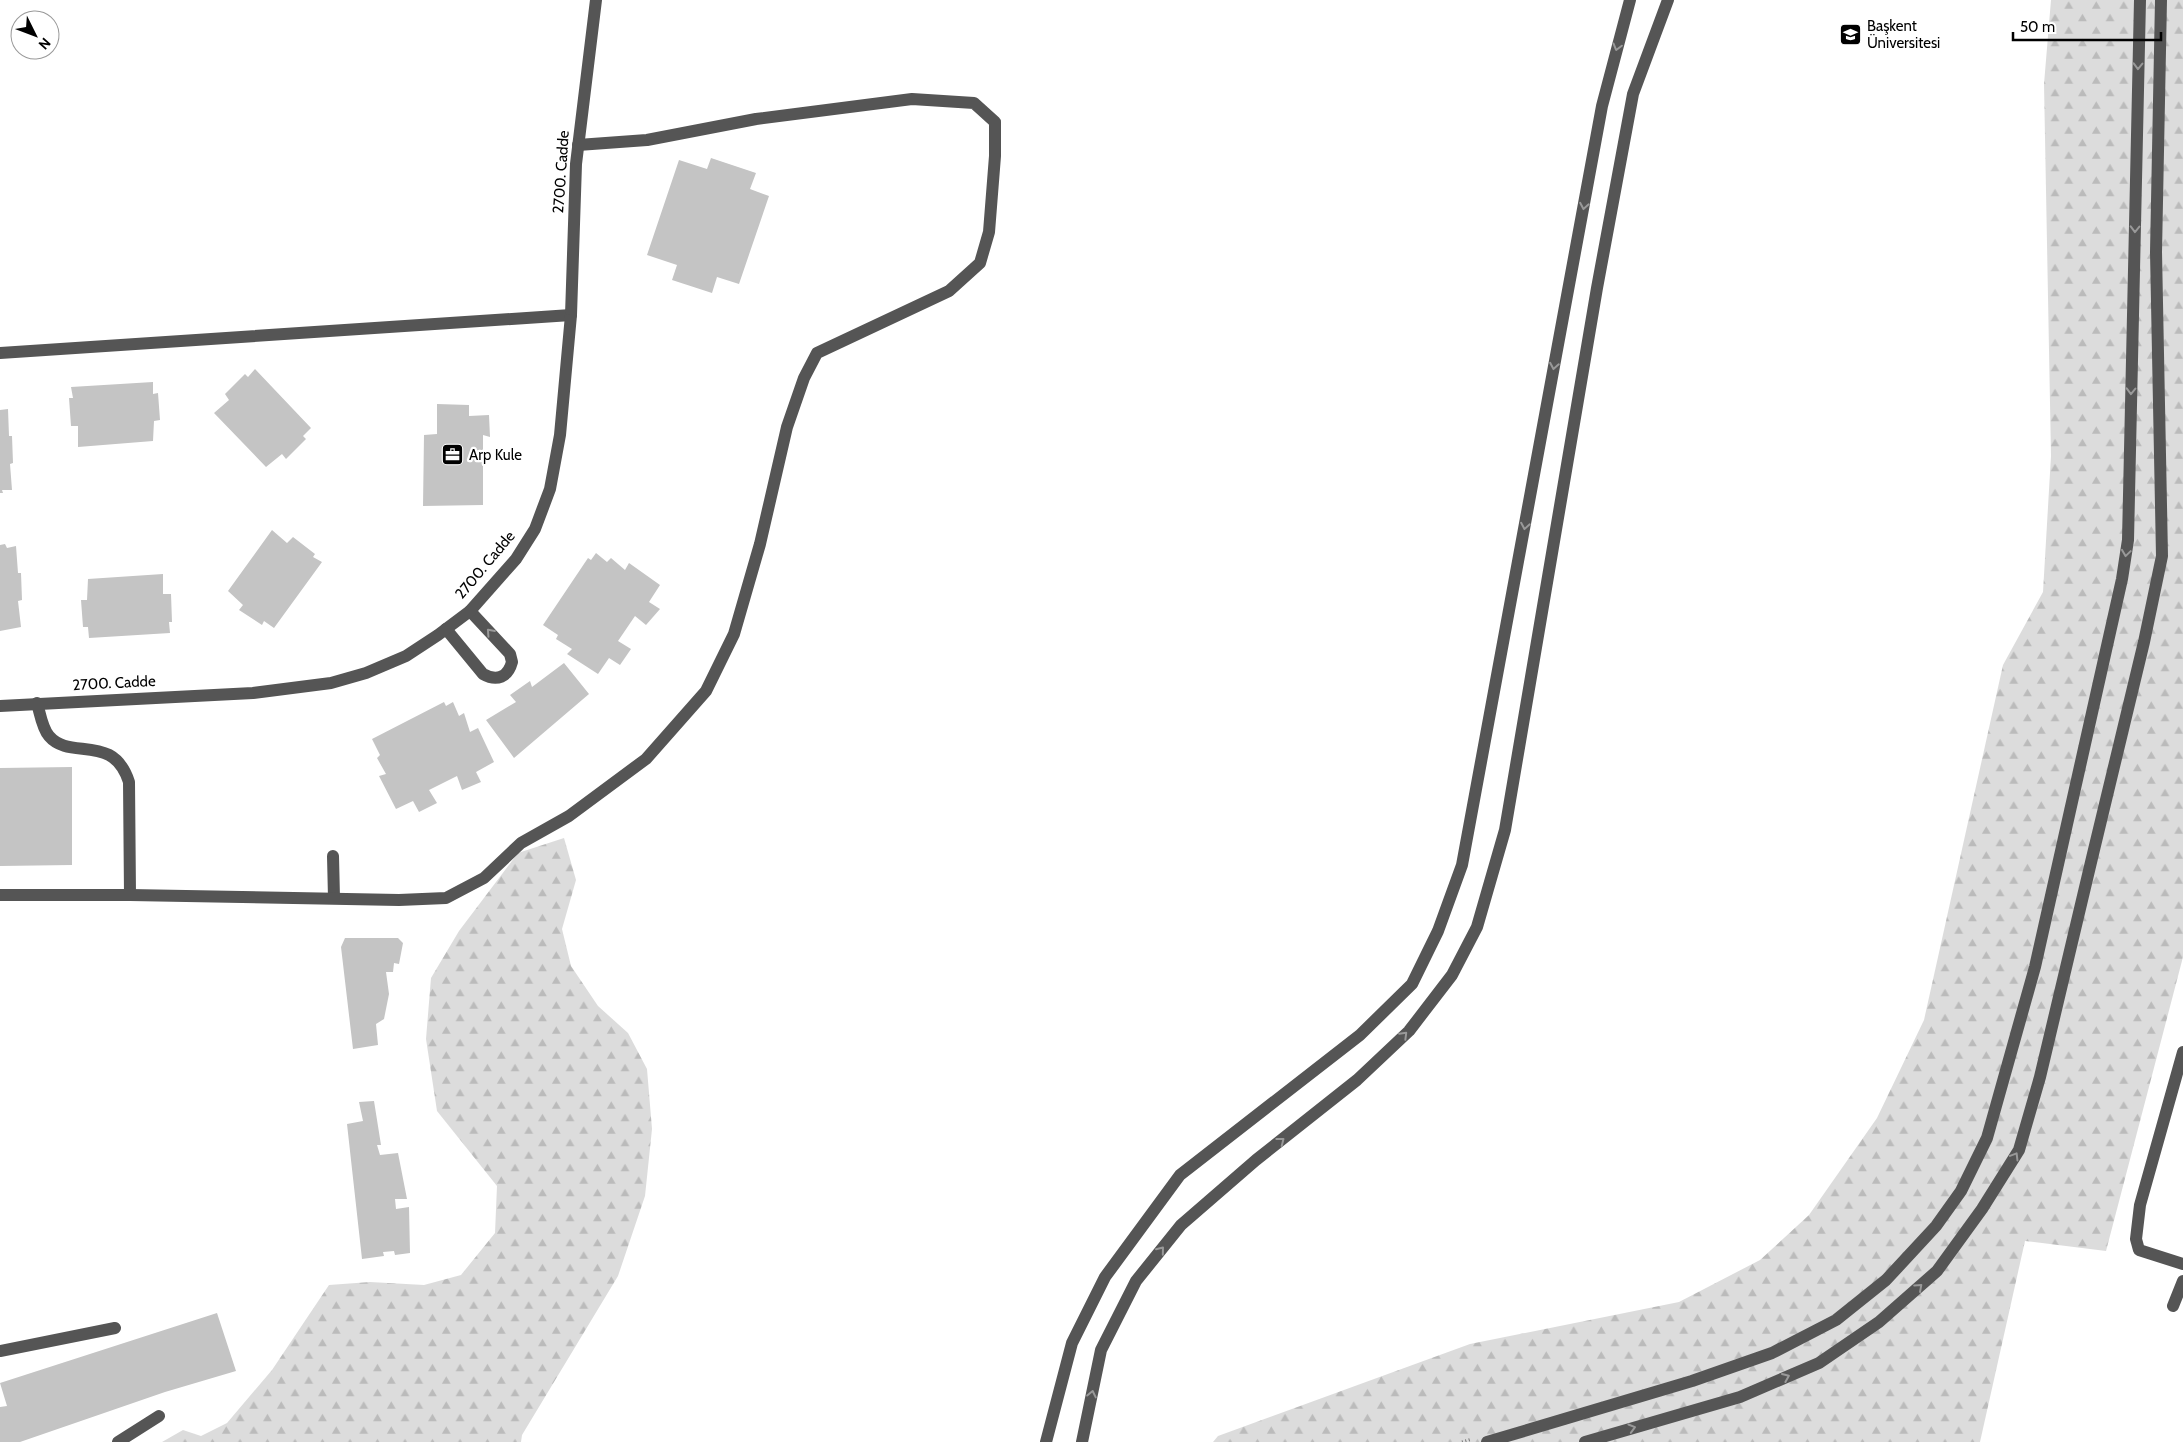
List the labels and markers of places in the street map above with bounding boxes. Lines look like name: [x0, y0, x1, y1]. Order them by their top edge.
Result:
place label: Başkent Üniversitesi: [1867, 17, 1940, 52]
school or university icon: Başkent Üniversitesi: [1839, 23, 1863, 47]
office icon: Arp Kule: [441, 443, 465, 467]
place label: Arp Kule: [469, 446, 522, 464]

